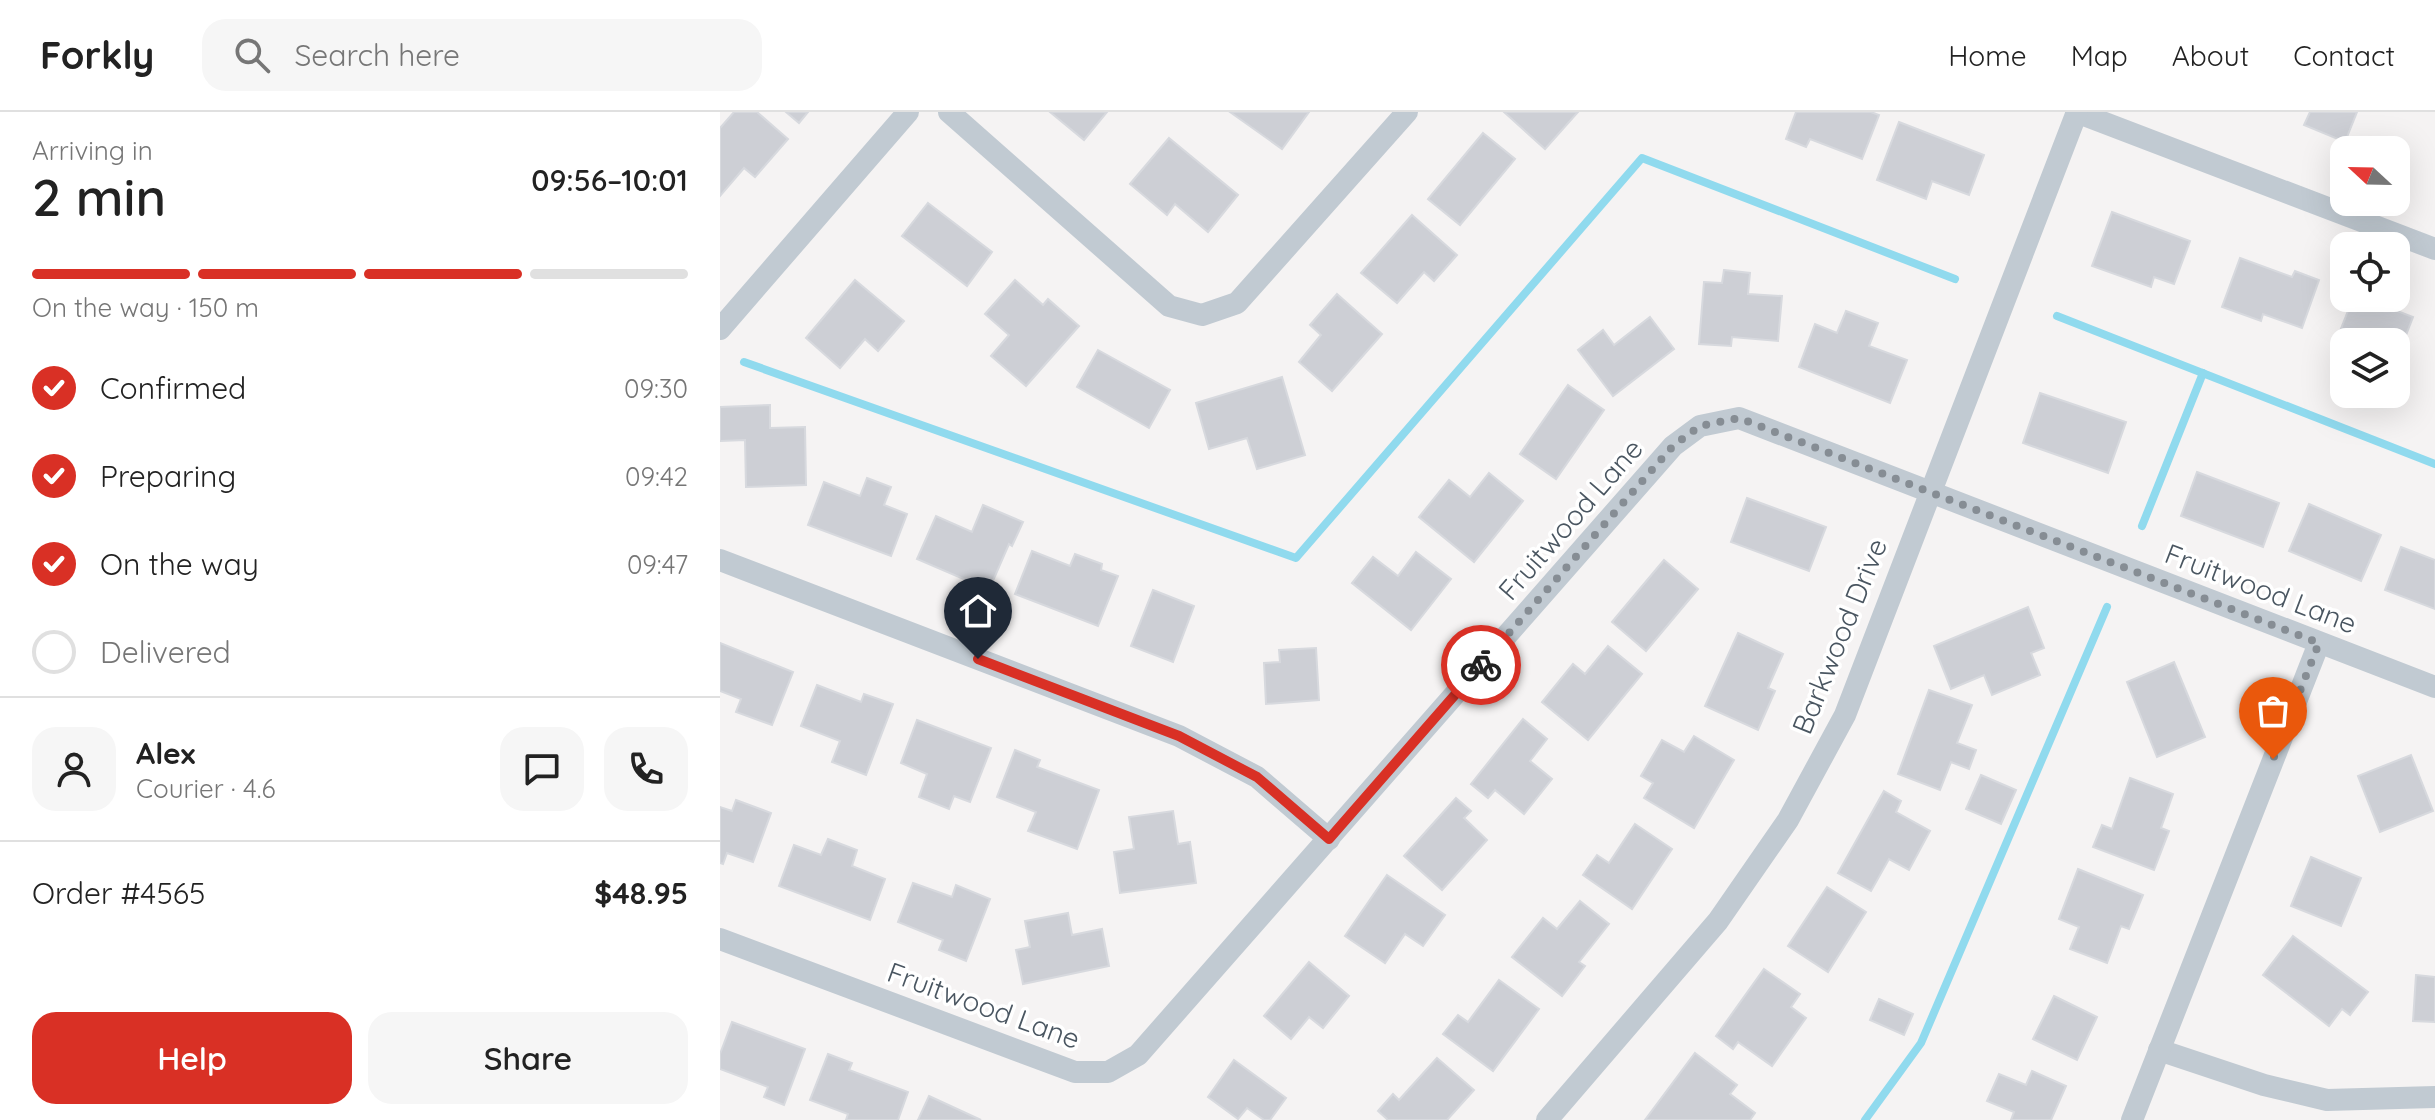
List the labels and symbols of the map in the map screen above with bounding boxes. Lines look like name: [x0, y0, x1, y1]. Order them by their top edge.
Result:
north arrow: [2330, 136, 2410, 216]
street label: Fruitwood Lane: [1490, 431, 1650, 607]
street label: Barkwood Drive: [1784, 533, 1894, 739]
street label: Fruitwood Lane: [2160, 535, 2362, 641]
pin: [944, 577, 1012, 659]
courier: [1441, 625, 1521, 705]
pin: [2239, 677, 2307, 759]
street label: Fruitwood Lane: [883, 954, 1085, 1056]

